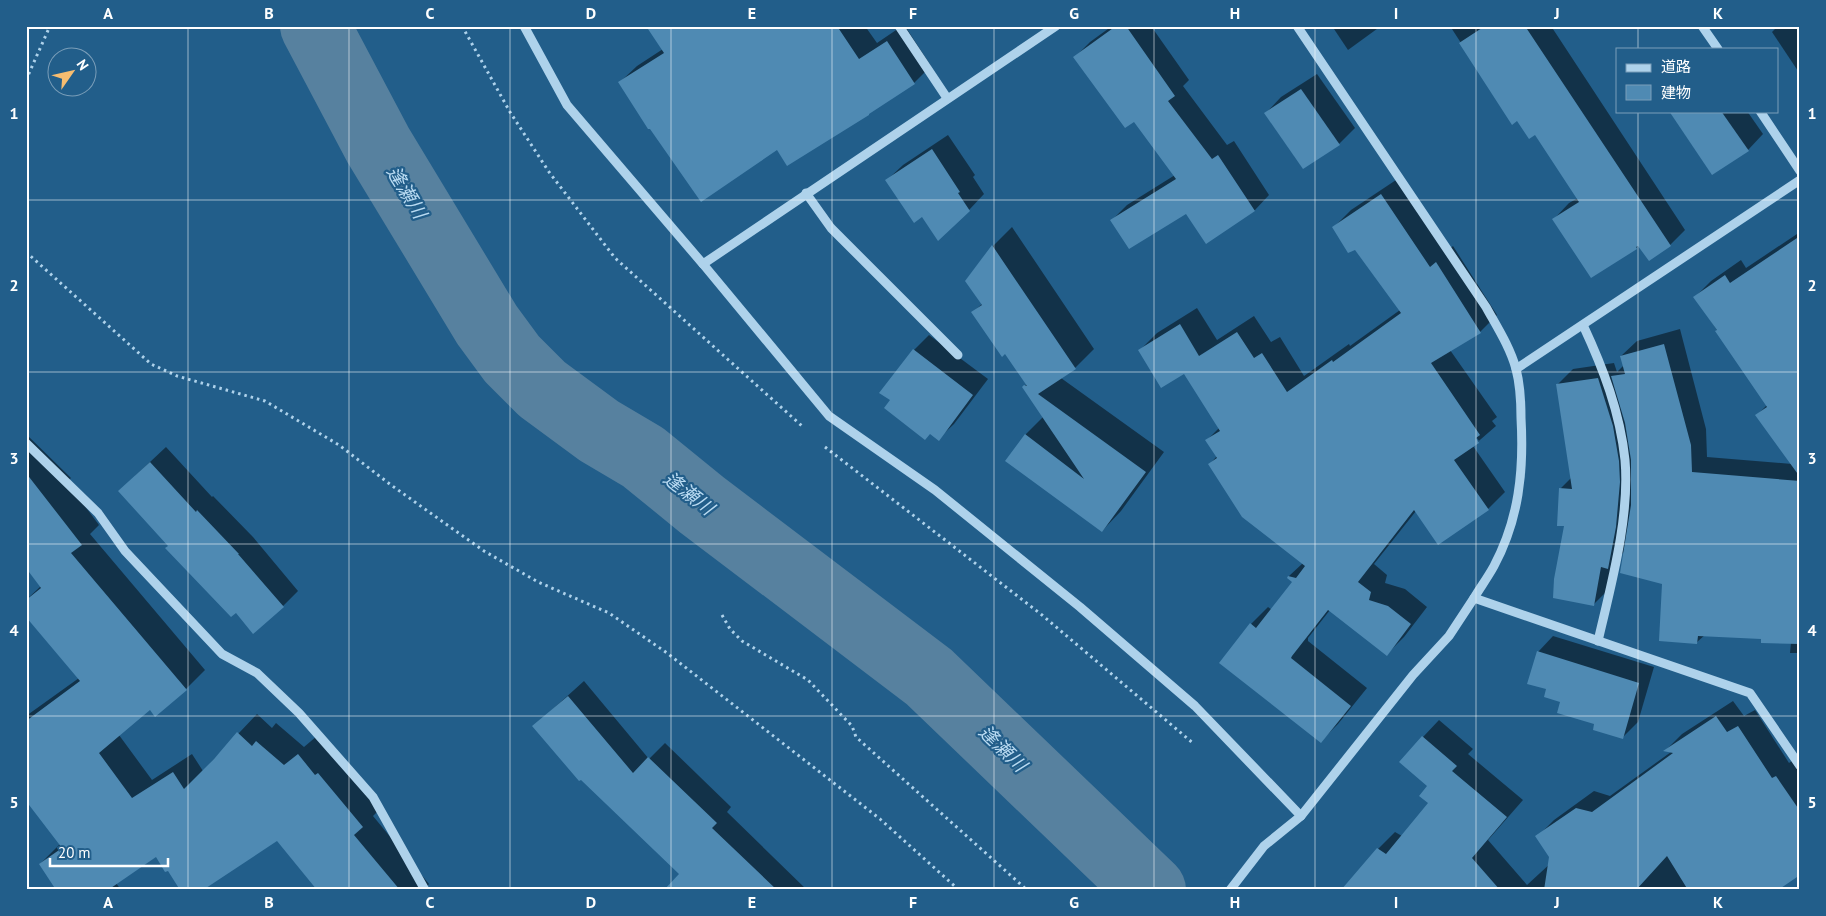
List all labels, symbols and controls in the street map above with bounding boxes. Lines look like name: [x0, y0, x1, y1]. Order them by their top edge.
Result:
text: A: [103, 3, 113, 23]
text: B: [264, 3, 274, 23]
text: C: [426, 3, 435, 23]
text: D: [586, 3, 596, 23]
text: E: [748, 3, 756, 23]
text: F: [909, 3, 917, 23]
text: G: [1069, 3, 1079, 23]
text: H: [1230, 3, 1240, 23]
text: I: [1394, 3, 1398, 23]
text: J: [1553, 3, 1560, 23]
text: K: [1713, 3, 1723, 23]
north arrow: [48, 48, 98, 98]
legend: [1616, 48, 1778, 112]
text: N: [73, 56, 93, 74]
text: 道路: [1661, 57, 1691, 76]
text: 建物: [1661, 83, 1691, 102]
text: 1: [9, 103, 19, 123]
text: 1: [1807, 103, 1817, 123]
water label: 逢瀬川: [382, 161, 433, 224]
text: 2: [9, 275, 19, 295]
text: 2: [1807, 275, 1817, 295]
text: 3: [9, 448, 19, 468]
text: 3: [1807, 448, 1817, 468]
water label: 逢瀬川: [659, 466, 720, 521]
text: 4: [9, 620, 19, 640]
text: 4: [1807, 620, 1817, 640]
water label: 逢瀬川: [974, 720, 1033, 778]
text: 5: [9, 792, 19, 812]
text: 5: [1807, 792, 1817, 812]
scale bar: [50, 836, 168, 868]
text: 20 m: [58, 843, 91, 862]
text: A: [103, 892, 113, 912]
text: B: [264, 892, 274, 912]
text: C: [426, 892, 435, 912]
text: D: [586, 892, 596, 912]
text: E: [748, 892, 756, 912]
text: F: [909, 892, 917, 912]
text: G: [1069, 892, 1079, 912]
text: H: [1230, 892, 1240, 912]
text: I: [1394, 892, 1398, 912]
text: J: [1553, 892, 1560, 912]
text: K: [1713, 892, 1723, 912]

